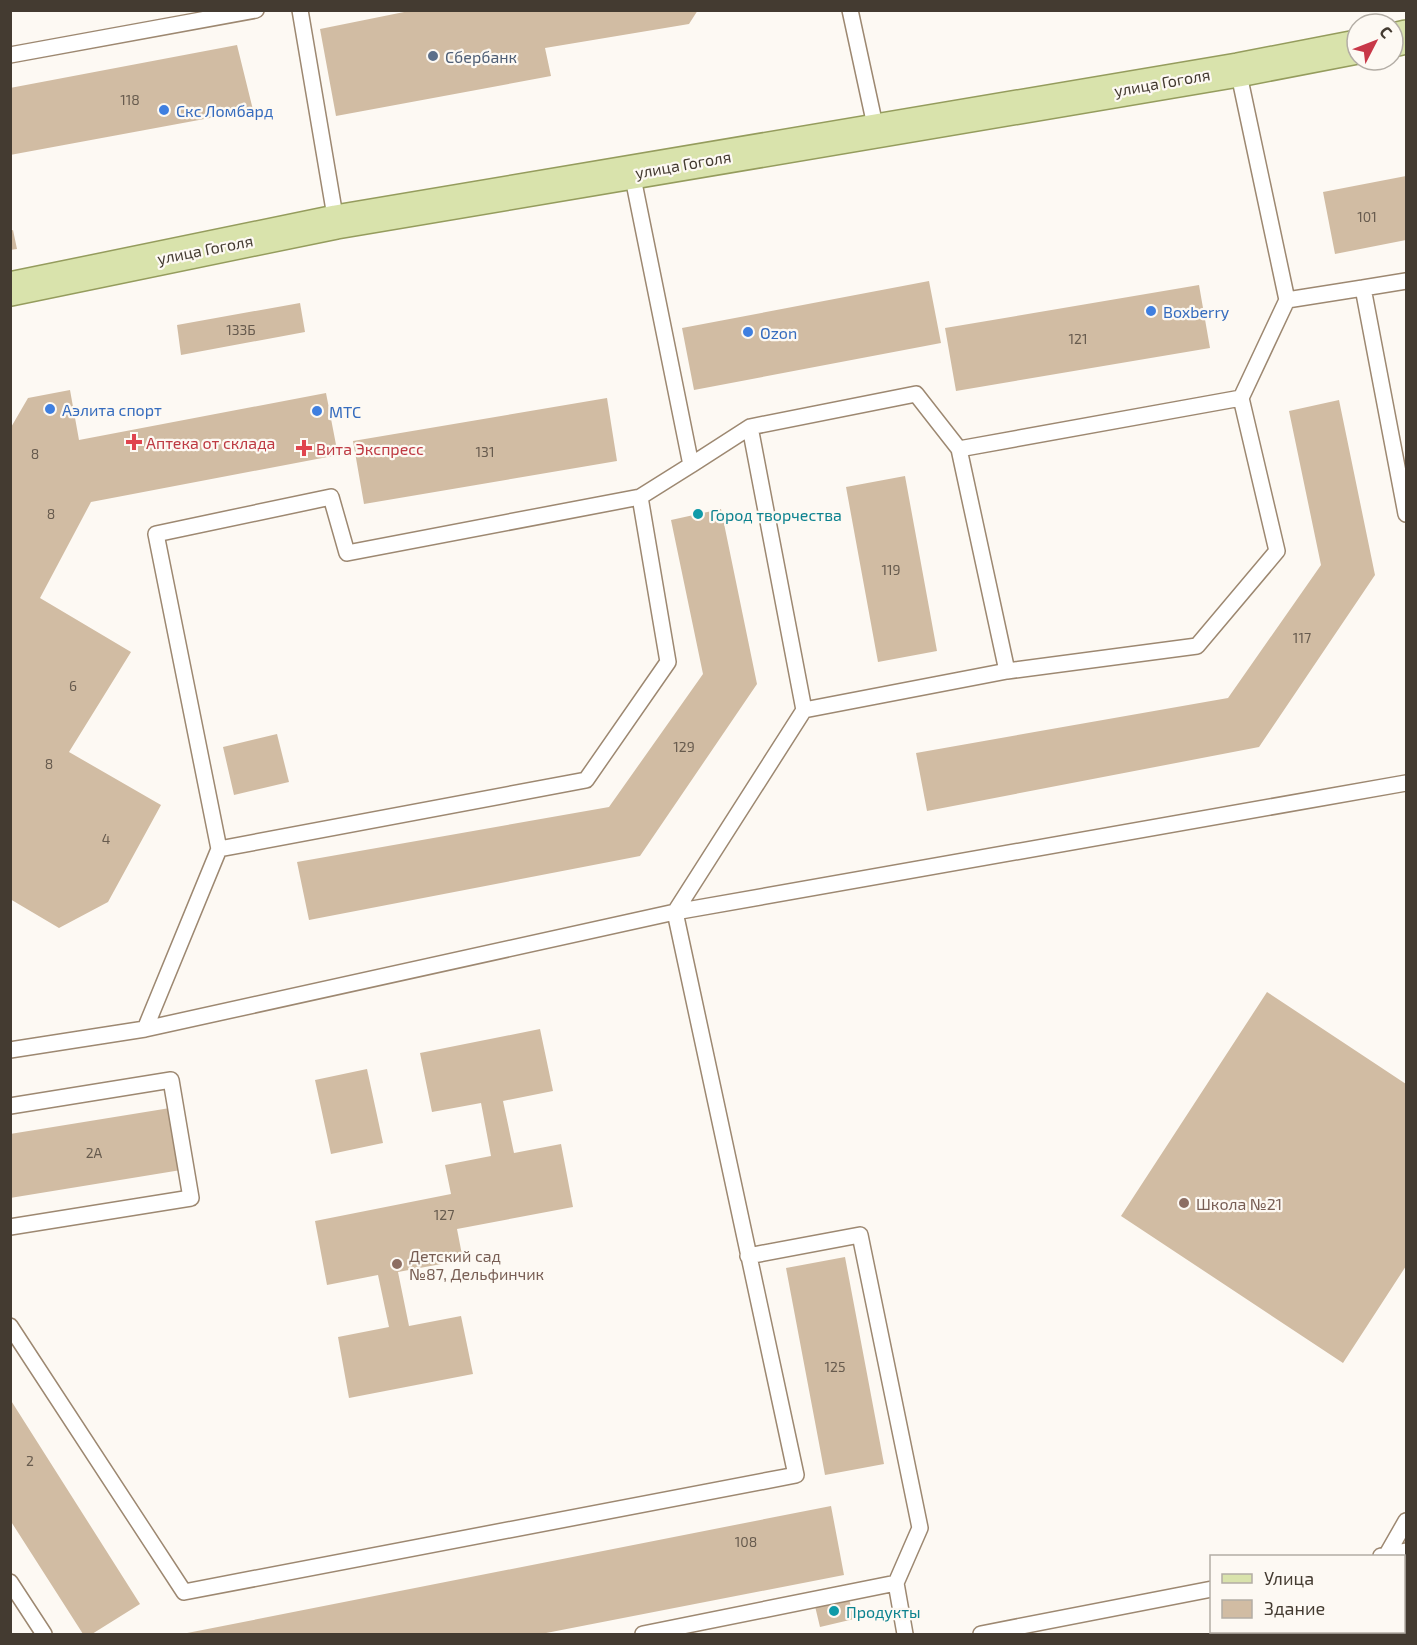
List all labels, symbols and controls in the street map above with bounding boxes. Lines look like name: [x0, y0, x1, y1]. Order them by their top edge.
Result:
north arrow: [1345, 12, 1405, 72]
text: С: [1376, 22, 1397, 41]
place label: Сбербанк: [445, 47, 518, 66]
marker: Сбербанк: [426, 49, 440, 63]
street label: улица Гоголя: [1113, 64, 1212, 101]
house number: 118: [120, 91, 140, 108]
place label: Скс Ломбард: [176, 101, 273, 120]
marker: Скс Ломбард: [157, 103, 171, 117]
street label: улица Гоголя: [634, 146, 733, 183]
house number: 101: [1357, 208, 1377, 225]
street label: улица Гоголя: [156, 230, 255, 269]
place label: Boxberry: [1163, 302, 1230, 321]
marker: Boxberry: [1144, 304, 1158, 318]
house number: 133Б: [226, 321, 256, 338]
place label: Ozon: [760, 323, 797, 342]
marker: Ozon: [741, 325, 755, 339]
house number: 121: [1068, 330, 1088, 347]
place label: Аэлита спорт: [62, 400, 162, 419]
marker: Аэлита спорт: [43, 402, 57, 416]
place label: МТС: [329, 402, 361, 421]
marker: МТС: [310, 404, 324, 418]
place label: Аптека от склада: [146, 433, 275, 452]
marker: Аптека от склада: [127, 435, 141, 449]
place label: Вита Экспресс: [316, 439, 424, 458]
marker: Вита Экспресс: [297, 441, 311, 455]
house number: 131: [476, 443, 494, 460]
house number: 8: [31, 445, 39, 462]
house number: 8: [47, 505, 55, 522]
place label: Город творчества: [710, 505, 842, 524]
marker: Город творчества: [691, 507, 705, 521]
house number: 119: [881, 561, 901, 578]
house number: 117: [1293, 629, 1311, 646]
house number: 6: [69, 677, 77, 694]
house number: 129: [673, 738, 695, 755]
house number: 8: [45, 755, 53, 772]
house number: 4: [102, 830, 110, 847]
house number: 2А: [86, 1144, 103, 1161]
place label: Школа №21: [1196, 1194, 1282, 1213]
marker: Школа №21: [1177, 1196, 1191, 1210]
house number: 127: [434, 1206, 454, 1223]
place label: Детский сад №87, Дельфинчик: [409, 1246, 545, 1283]
marker: Детский сад №87, Дельфинчик: [390, 1257, 404, 1271]
house number: 125: [825, 1358, 845, 1375]
house number: 2: [26, 1452, 34, 1469]
house number: 108: [735, 1533, 757, 1550]
legend: [1210, 1555, 1405, 1633]
text: Улица: [1264, 1567, 1314, 1589]
text: Здание: [1264, 1597, 1325, 1619]
place label: Продукты: [846, 1602, 921, 1622]
marker: Продукты: [827, 1604, 841, 1618]

